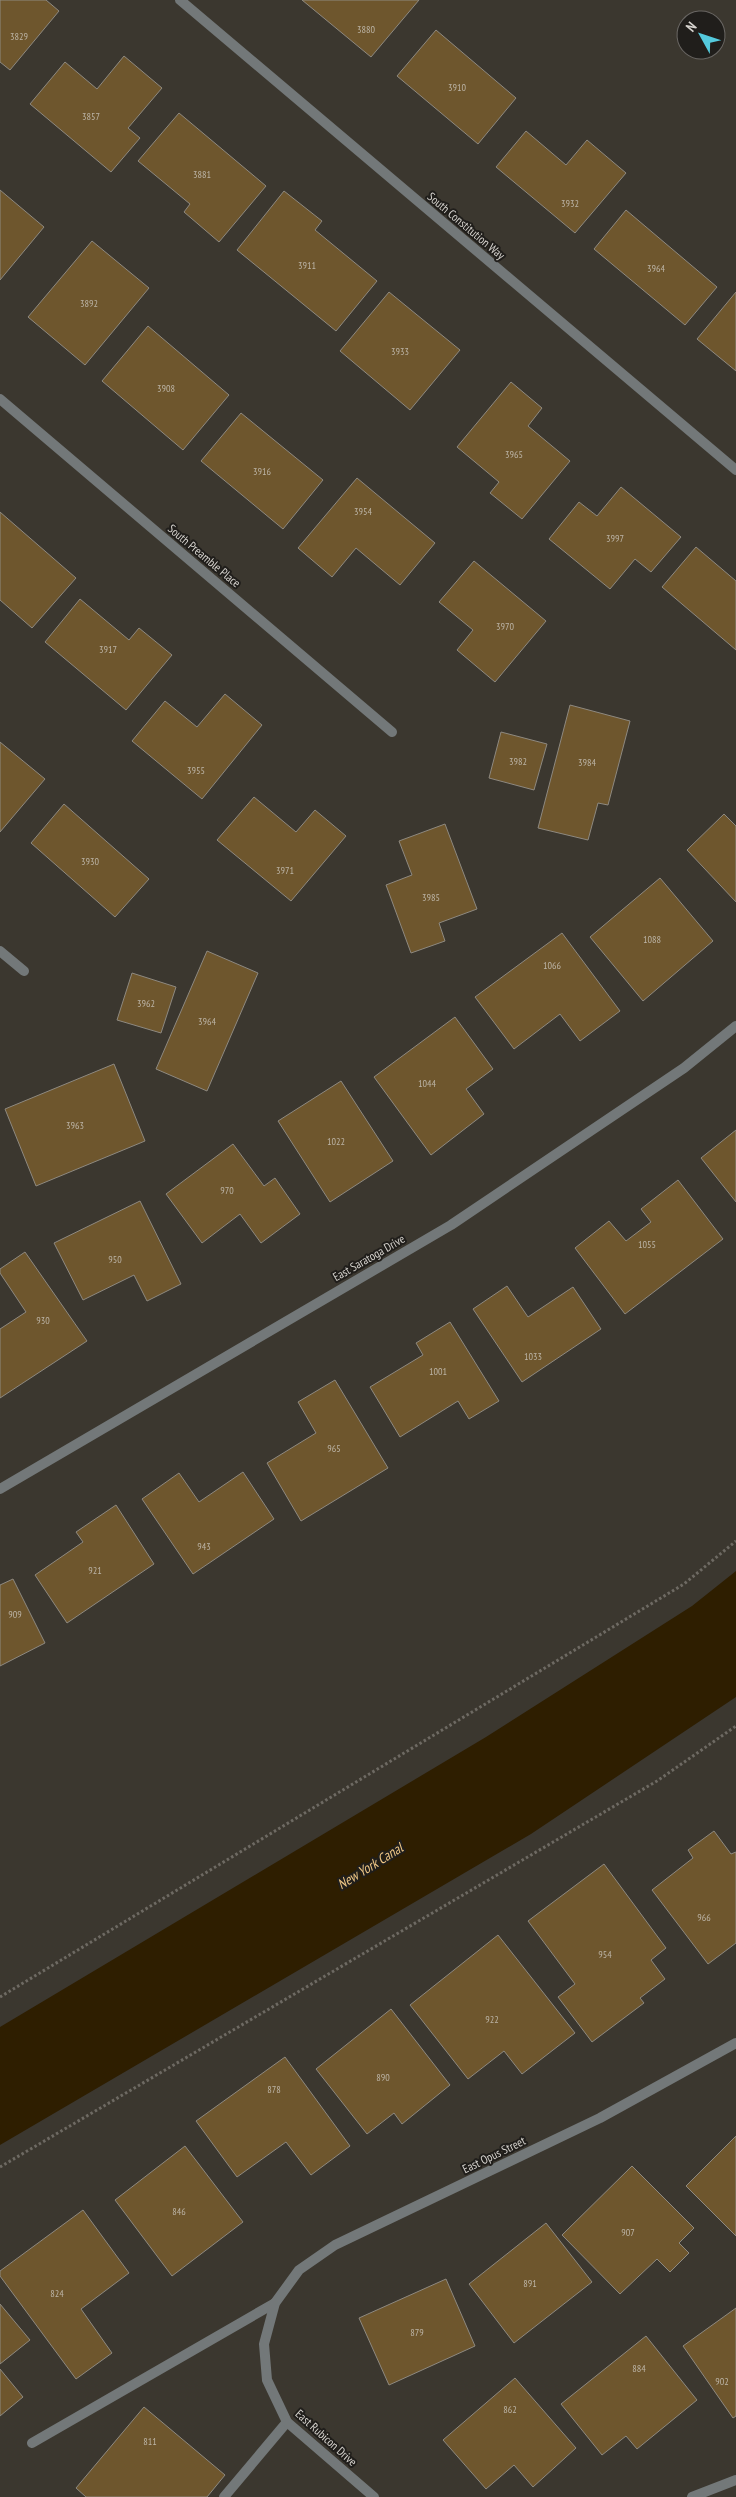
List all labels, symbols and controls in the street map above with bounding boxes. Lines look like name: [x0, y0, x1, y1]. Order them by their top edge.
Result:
north arrow: [676, 10, 726, 60]
text: N: [682, 18, 700, 35]
house number: 3880: [357, 23, 376, 36]
house number: 3829: [10, 30, 28, 43]
house number: 3910: [448, 81, 467, 94]
house number: 3857: [82, 110, 100, 123]
house number: 3881: [193, 168, 211, 181]
street label: South Constitution Way: [425, 189, 508, 263]
house number: 3932: [561, 197, 579, 210]
house number: 3911: [298, 259, 316, 272]
house number: 3964: [647, 262, 666, 275]
house number: 3892: [80, 297, 98, 310]
house number: 3933: [391, 345, 409, 358]
house number: 3908: [157, 382, 175, 395]
house number: 3965: [505, 448, 523, 461]
house number: 3916: [253, 465, 272, 478]
house number: 3954: [354, 505, 373, 518]
street label: South Preamble Place: [165, 521, 244, 590]
house number: 3997: [606, 532, 624, 545]
house number: 3970: [496, 620, 515, 633]
house number: 3917: [99, 643, 117, 656]
house number: 3982: [509, 755, 527, 768]
house number: 3984: [578, 756, 597, 769]
house number: 3955: [187, 764, 205, 777]
house number: 3930: [81, 855, 100, 868]
house number: 3971: [276, 864, 294, 877]
house number: 3985: [422, 891, 440, 904]
house number: 1088: [643, 933, 661, 946]
house number: 1066: [543, 959, 562, 972]
house number: 3962: [137, 997, 155, 1010]
house number: 3964: [198, 1015, 217, 1028]
house number: 1044: [418, 1077, 437, 1090]
house number: 3963: [66, 1119, 84, 1132]
house number: 1022: [327, 1135, 345, 1148]
house number: 970: [220, 1184, 234, 1197]
street label: East Saratoga Drive: [330, 1231, 407, 1284]
house number: 1055: [638, 1238, 656, 1251]
house number: 950: [108, 1253, 122, 1266]
house number: 930: [36, 1314, 50, 1327]
house number: 1033: [524, 1350, 542, 1363]
house number: 1001: [429, 1365, 447, 1378]
house number: 965: [327, 1442, 341, 1455]
house number: 943: [197, 1540, 211, 1553]
house number: 921: [88, 1564, 102, 1577]
house number: 909: [8, 1608, 22, 1621]
water label: New York Canal: [334, 1838, 408, 1893]
house number: 966: [697, 1911, 711, 1924]
house number: 954: [598, 1948, 612, 1961]
house number: 922: [485, 2013, 499, 2026]
house number: 890: [376, 2071, 390, 2084]
house number: 878: [267, 2083, 281, 2096]
street label: East Opus Street: [460, 2133, 528, 2176]
house number: 846: [172, 2205, 186, 2218]
house number: 907: [621, 2226, 635, 2239]
house number: 891: [523, 2277, 537, 2290]
house number: 824: [50, 2287, 64, 2300]
house number: 879: [410, 2326, 424, 2339]
house number: 884: [632, 2362, 646, 2375]
house number: 902: [715, 2375, 729, 2388]
house number: 862: [503, 2403, 517, 2416]
street label: East Rubicon Drive: [293, 2406, 360, 2469]
house number: 811: [143, 2435, 157, 2448]

